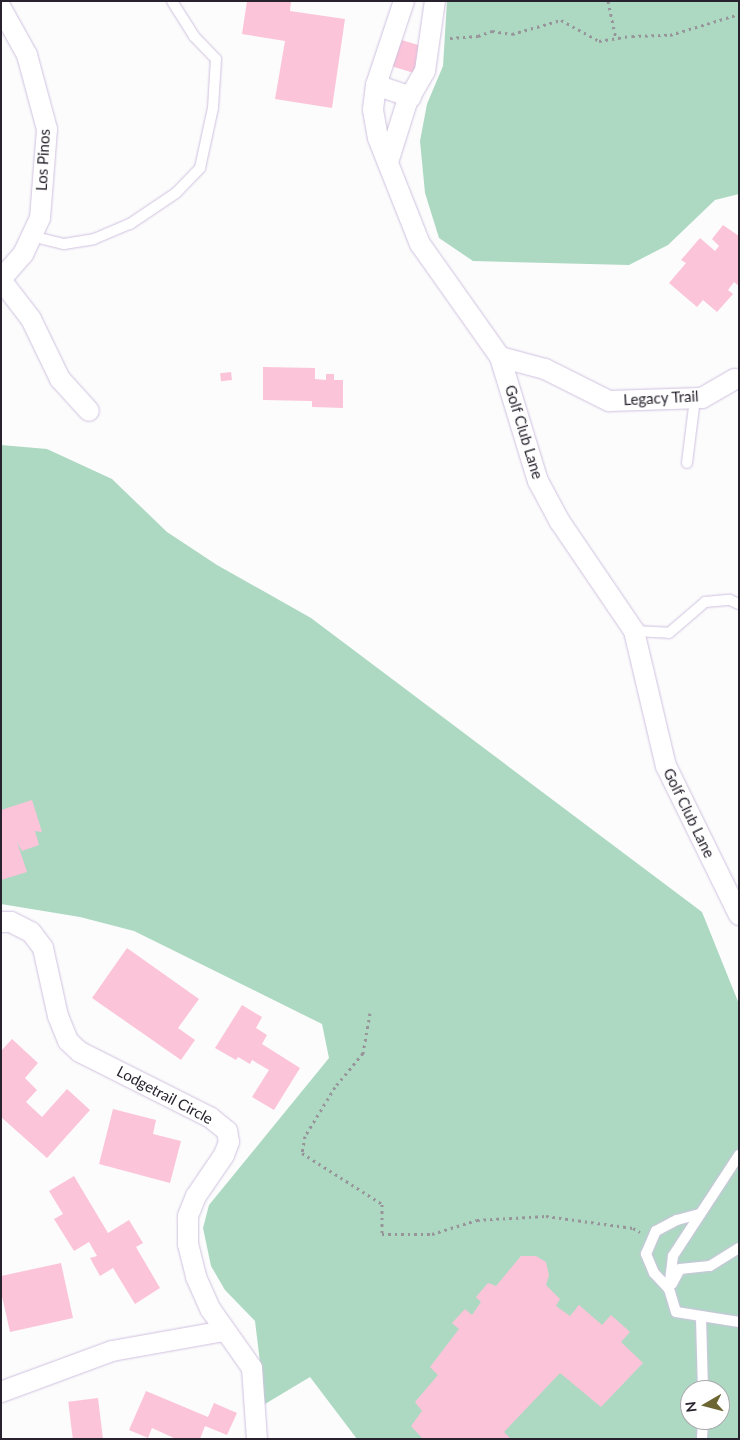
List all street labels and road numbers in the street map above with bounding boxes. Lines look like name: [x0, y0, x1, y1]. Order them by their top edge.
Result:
street label: Los Pinos: [32, 129, 54, 191]
street label: Golf Club Lane: [501, 383, 547, 481]
street label: Legacy Trail: [622, 387, 700, 409]
street label: Golf Club Lane: [660, 765, 718, 861]
street label: Lodgetrail Circle: [114, 1062, 216, 1128]

